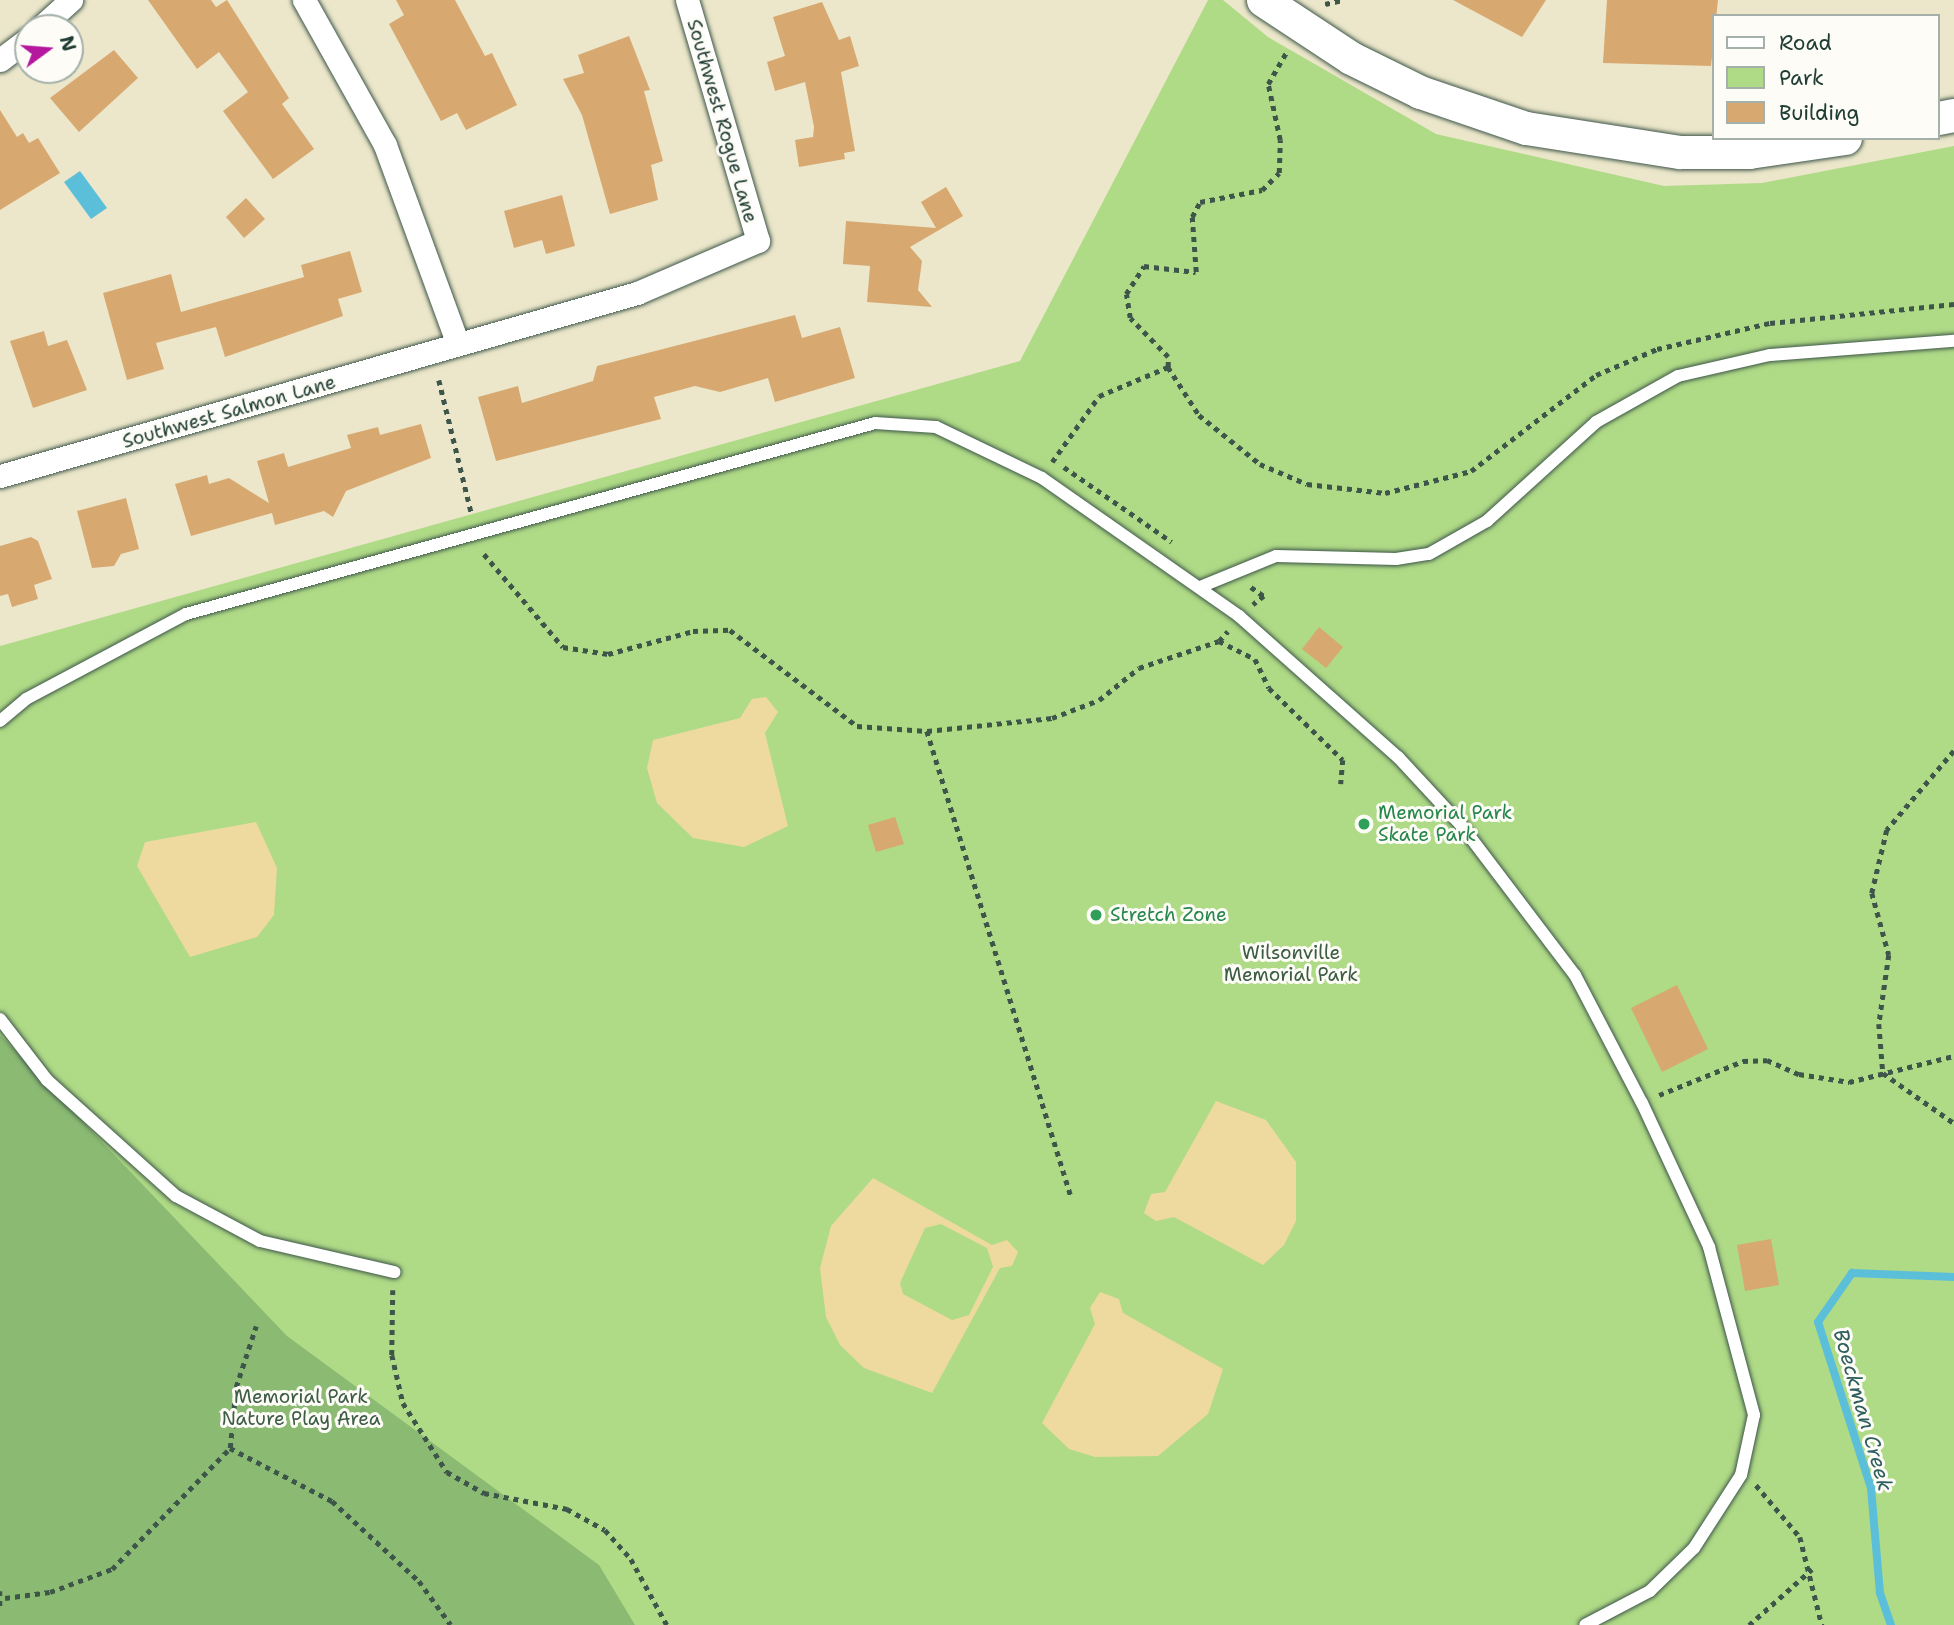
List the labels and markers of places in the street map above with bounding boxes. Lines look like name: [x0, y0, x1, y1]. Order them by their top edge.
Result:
place label: Memorial Park Skate Park: [1378, 802, 1512, 846]
marker: Memorial Park Skate Park: [1356, 816, 1372, 832]
place label: Stretch Zone: [1110, 904, 1227, 926]
marker: Stretch Zone: [1088, 907, 1104, 923]

